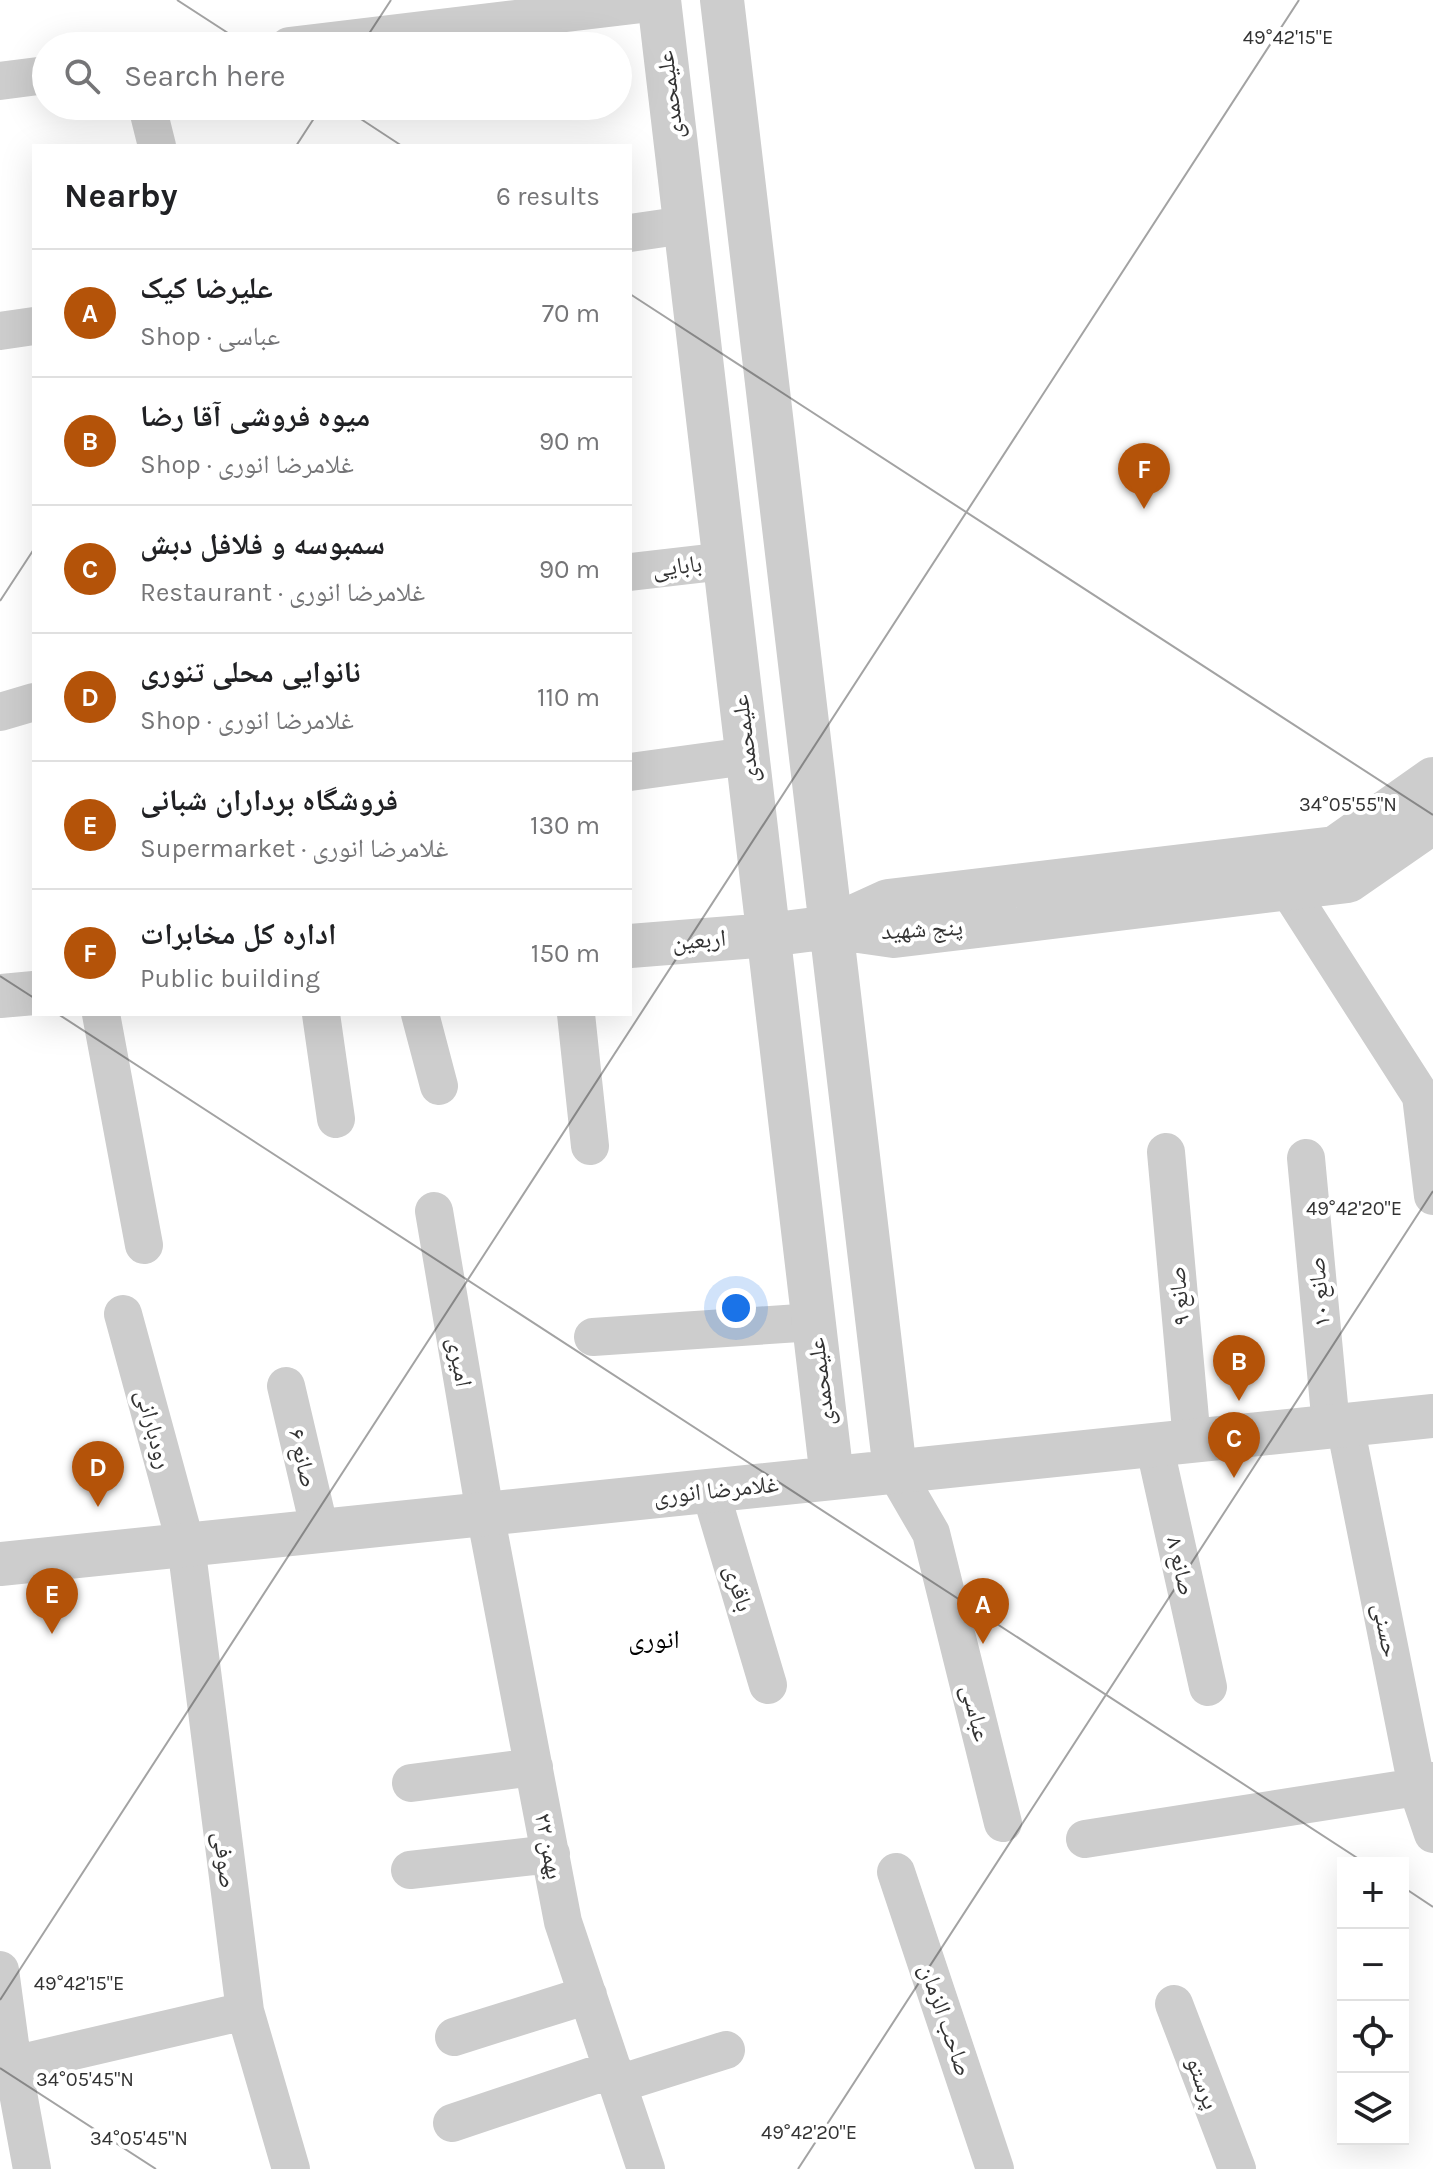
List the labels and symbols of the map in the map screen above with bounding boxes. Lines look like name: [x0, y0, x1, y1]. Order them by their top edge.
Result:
text: 49°42'15"E: [1243, 26, 1333, 49]
street label: علیمحمدی: [651, 49, 689, 141]
pin: F: [1118, 443, 1170, 509]
street label: بابایی: [650, 549, 704, 583]
street label: علیمحمدی: [726, 693, 764, 785]
text: 34°05'55"N: [1299, 793, 1397, 816]
street label: پنج شهید: [880, 913, 964, 946]
street label: اربعین: [671, 924, 727, 956]
text: 49°42'20"E: [1306, 1197, 1402, 1220]
street label: صانع ۱۰: [1302, 1256, 1337, 1328]
street label: صانع ۹: [1162, 1265, 1197, 1327]
your location: [716, 1288, 756, 1328]
street label: امیری: [442, 1335, 478, 1389]
pin: B: [1213, 1335, 1265, 1401]
street label: علیمحمدی: [802, 1336, 840, 1428]
street label: رودبارانی: [130, 1386, 178, 1472]
pin: C: [1208, 1412, 1260, 1478]
street label: صانع ۶: [282, 1426, 323, 1490]
pin: D: [72, 1441, 124, 1507]
street label: غلامرضا انوری: [652, 1470, 780, 1510]
street label: صانع ۸: [1160, 1534, 1201, 1598]
street label: باقری: [719, 1561, 759, 1615]
pin: E: [26, 1568, 78, 1634]
pin: A: [957, 1578, 1009, 1644]
street label: حسنی: [1367, 1600, 1405, 1660]
district label: انوری: [628, 1624, 680, 1655]
street label: عباسی: [955, 1682, 997, 1744]
street label: ۲۲ بهمن: [529, 1810, 569, 1882]
street label: صوفی: [208, 1830, 242, 1890]
street label: صاحب الزمان: [914, 1960, 978, 2080]
text: 49°42'15"E: [34, 1972, 124, 1995]
street label: پرستو: [1180, 2053, 1225, 2113]
text: 34°05'45"N: [36, 2068, 134, 2091]
text: 49°42'20"E: [761, 2121, 857, 2144]
text: 34°05'45"N: [90, 2127, 188, 2150]

